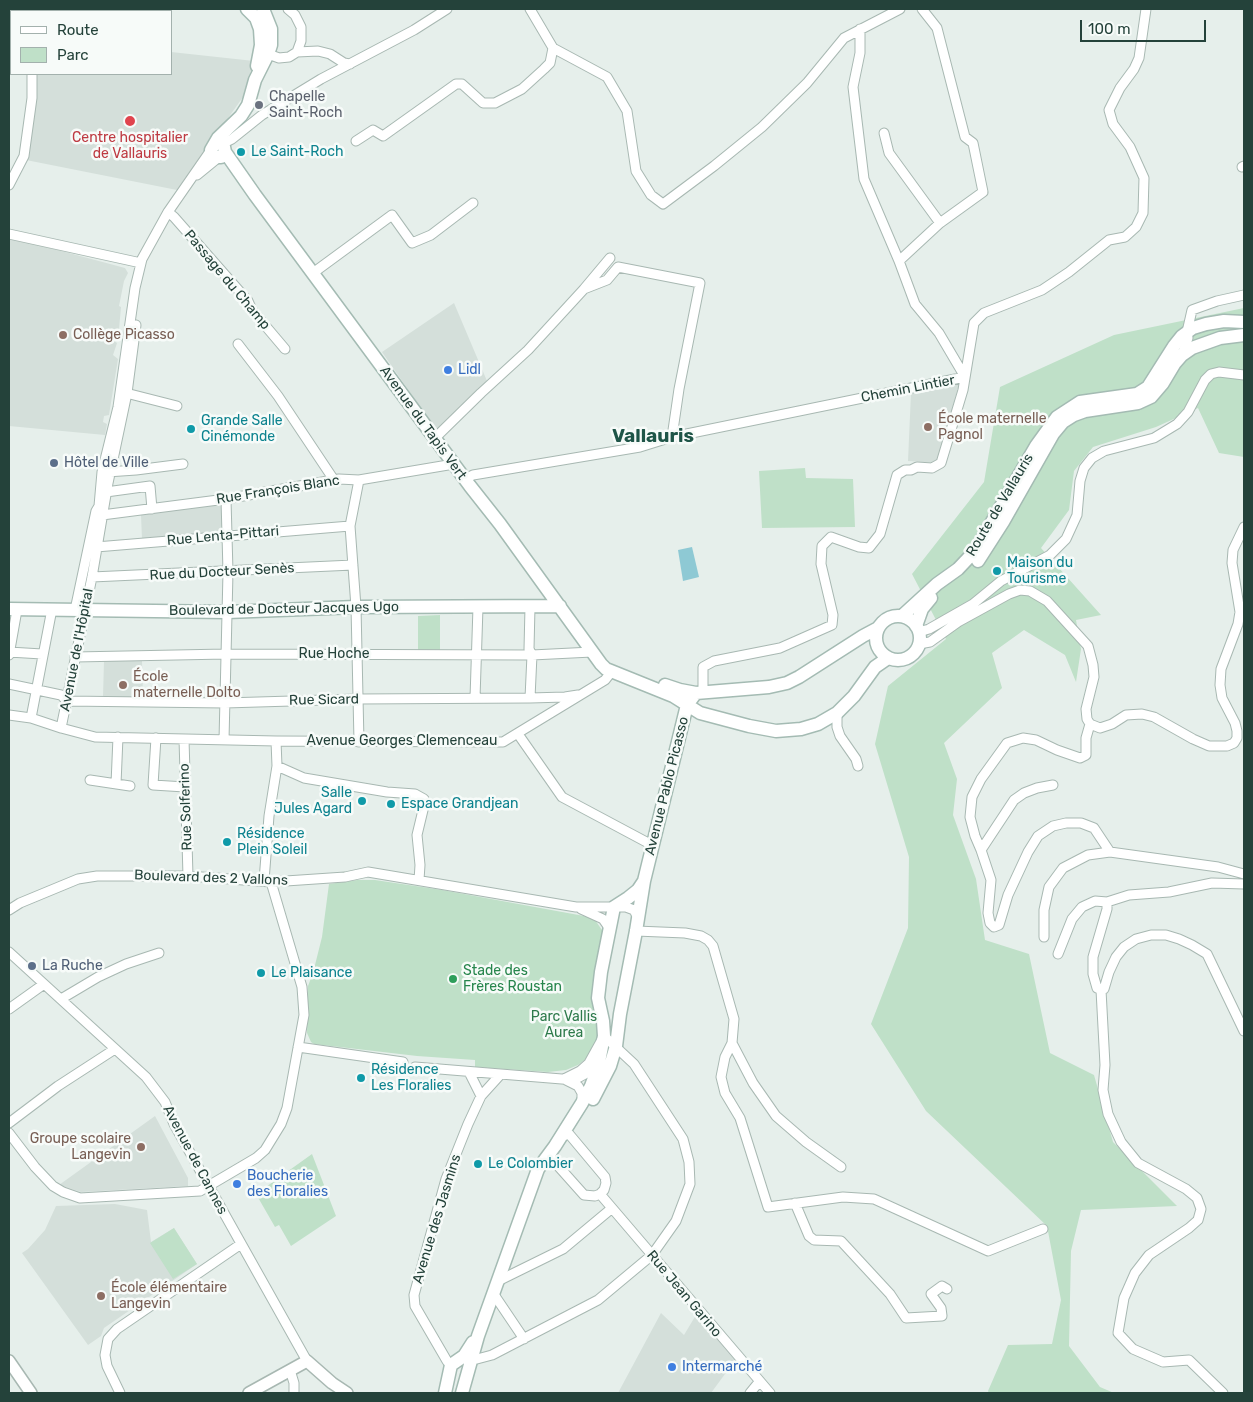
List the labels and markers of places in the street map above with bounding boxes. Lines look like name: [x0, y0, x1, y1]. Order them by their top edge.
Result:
place label: Chapelle Saint-Roch: [269, 89, 343, 121]
marker: Chapelle Saint-Roch: [253, 99, 265, 111]
marker: Centre hospitalier de Vallauris: [123, 114, 137, 128]
place label: Centre hospitalier de Vallauris: [72, 130, 188, 162]
place label: Le Saint-Roch: [251, 144, 344, 160]
marker: Le Saint-Roch: [235, 146, 247, 158]
place label: Collège Picasso: [73, 327, 175, 343]
marker: Collège Picasso: [57, 329, 69, 341]
place label: Lidl: [458, 362, 481, 378]
marker: Lidl: [442, 364, 454, 376]
place label: École maternelle Pagnol: [938, 411, 1047, 444]
place label: Grande Salle Cinémonde: [201, 413, 283, 446]
marker: École maternelle Pagnol: [922, 421, 934, 433]
marker: Grande Salle Cinémonde: [185, 423, 197, 435]
place label: Hôtel de Ville: [64, 455, 149, 471]
marker: Hôtel de Ville: [48, 457, 60, 469]
place label: Maison du Tourisme: [1007, 555, 1073, 588]
marker: Maison du Tourisme: [991, 565, 1003, 577]
place label: École maternelle Dolto: [133, 669, 241, 702]
marker: École maternelle Dolto: [117, 679, 129, 691]
place label: Salle Jules Agard: [274, 785, 352, 818]
marker: Salle Jules Agard: [356, 795, 368, 807]
place label: Espace Grandjean: [401, 796, 519, 812]
marker: Espace Grandjean: [385, 798, 397, 810]
place label: Résidence Plein Soleil: [237, 826, 307, 859]
marker: Résidence Plein Soleil: [221, 836, 233, 848]
place label: La Ruche: [42, 958, 103, 974]
marker: La Ruche: [26, 960, 38, 972]
place label: Stade des Frères Roustan: [463, 963, 562, 996]
place label: Le Plaisance: [271, 965, 352, 981]
marker: Le Plaisance: [255, 967, 267, 979]
marker: Stade des Frères Roustan: [447, 973, 459, 985]
place label: Résidence Les Floralies: [371, 1062, 451, 1094]
marker: Résidence Les Floralies: [355, 1072, 367, 1084]
place label: Groupe scolaire Langevin: [30, 1131, 131, 1164]
marker: Groupe scolaire Langevin: [135, 1141, 147, 1153]
place label: Le Colombier: [488, 1156, 573, 1172]
marker: Le Colombier: [472, 1158, 484, 1170]
place label: Boucherie des Floralies: [247, 1168, 328, 1200]
marker: Boucherie des Floralies: [231, 1178, 243, 1190]
place label: École élémentaire Langevin: [111, 1280, 227, 1312]
marker: École élémentaire Langevin: [95, 1290, 107, 1302]
place label: Intermarché: [682, 1359, 762, 1375]
marker: Intermarché: [666, 1361, 678, 1373]

